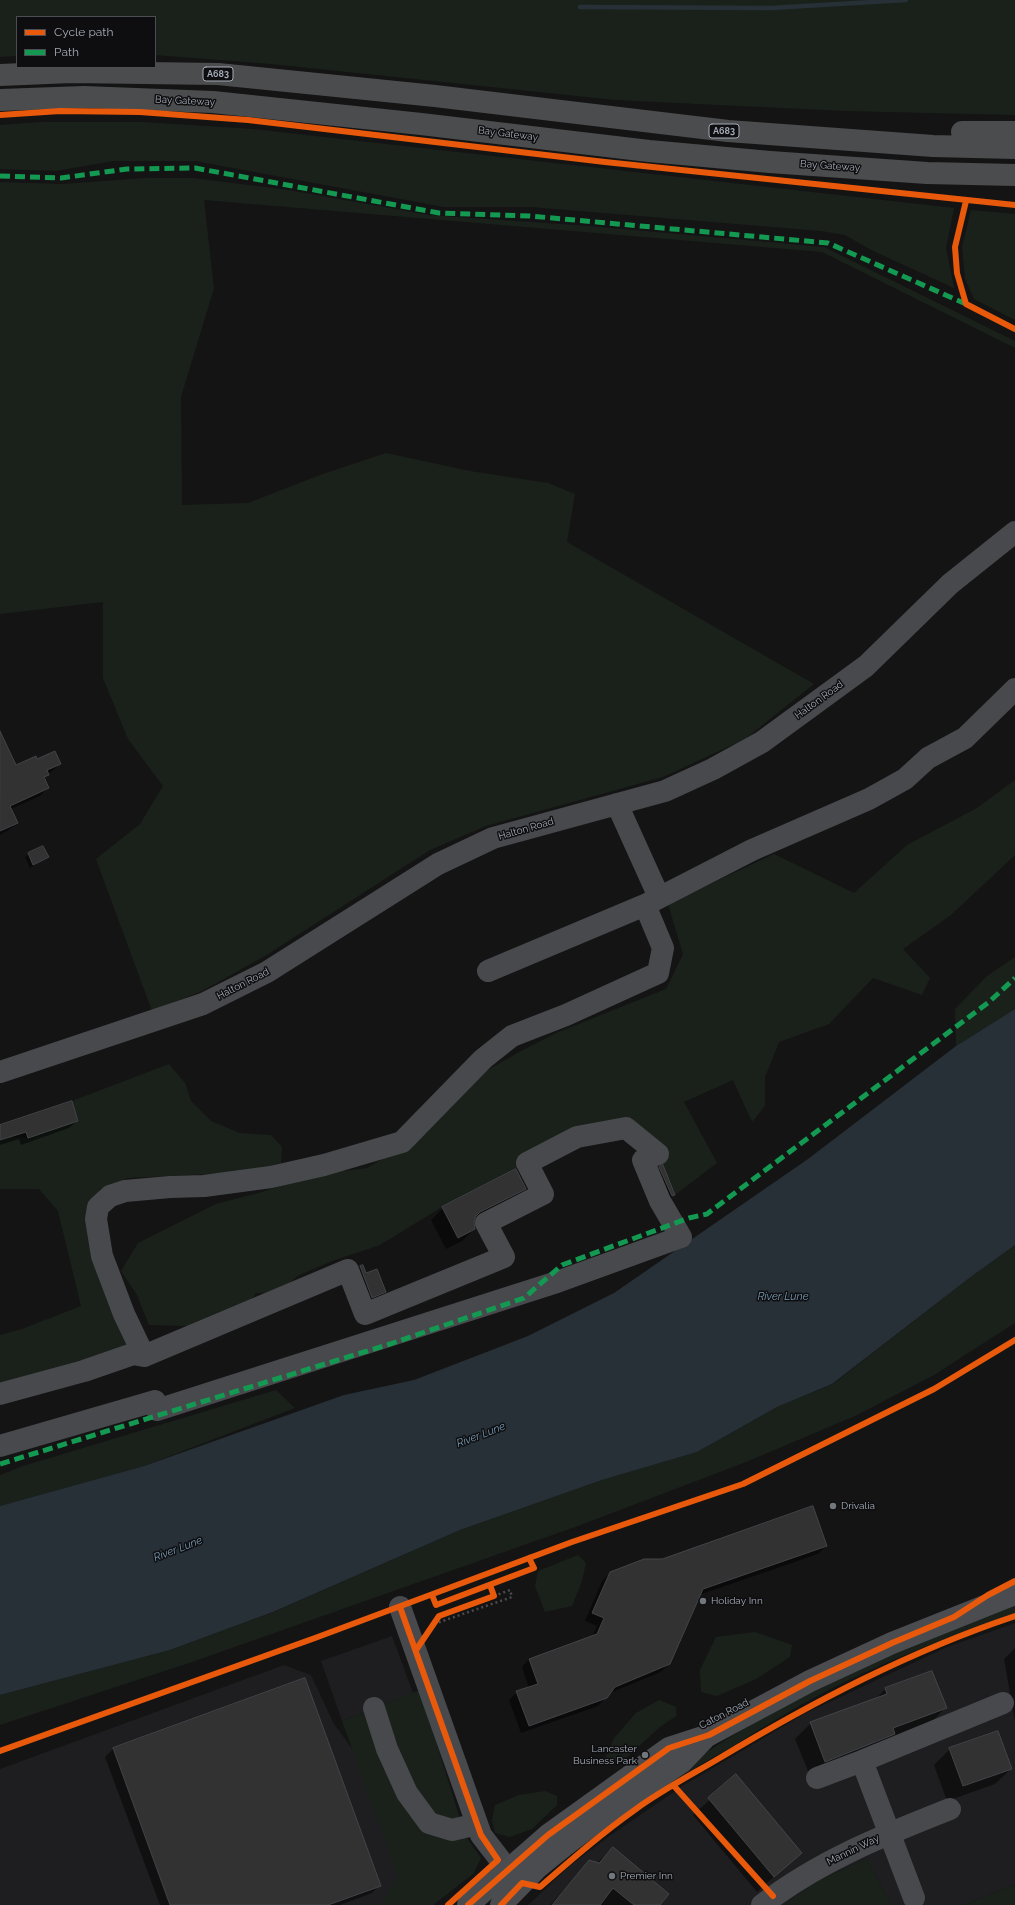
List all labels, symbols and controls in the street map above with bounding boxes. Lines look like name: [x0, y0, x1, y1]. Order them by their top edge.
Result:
legend: [16, 16, 156, 68]
text: Cycle path: [54, 25, 113, 39]
text: Path: [54, 45, 79, 59]
road number: A683: [203, 67, 233, 81]
street label: Bay Gateway: [155, 93, 215, 109]
street label: Bay Gateway: [477, 124, 539, 144]
road number: A683: [709, 124, 739, 138]
street label: Bay Gateway: [800, 158, 860, 174]
street label: Halton Road: [792, 678, 846, 722]
street label: Halton Road: [497, 815, 555, 843]
street label: Halton Road: [215, 966, 271, 1002]
water label: River Lune: [757, 1290, 809, 1304]
water label: River Lune: [455, 1420, 507, 1450]
place label: Drivalia: [841, 1500, 875, 1512]
marker: Drivalia: [828, 1501, 838, 1511]
water label: River Lune: [152, 1534, 204, 1564]
place label: Holiday Inn: [711, 1595, 763, 1607]
marker: Holiday Inn: [698, 1596, 708, 1606]
street label: Caton Road: [697, 1696, 751, 1732]
place label: Lancaster Business Park: [573, 1743, 637, 1766]
marker: Lancaster Business Park: [640, 1750, 650, 1760]
street label: Mannin Way: [825, 1832, 881, 1868]
place label: Premier Inn: [620, 1870, 673, 1882]
marker: Premier Inn: [607, 1871, 617, 1881]

